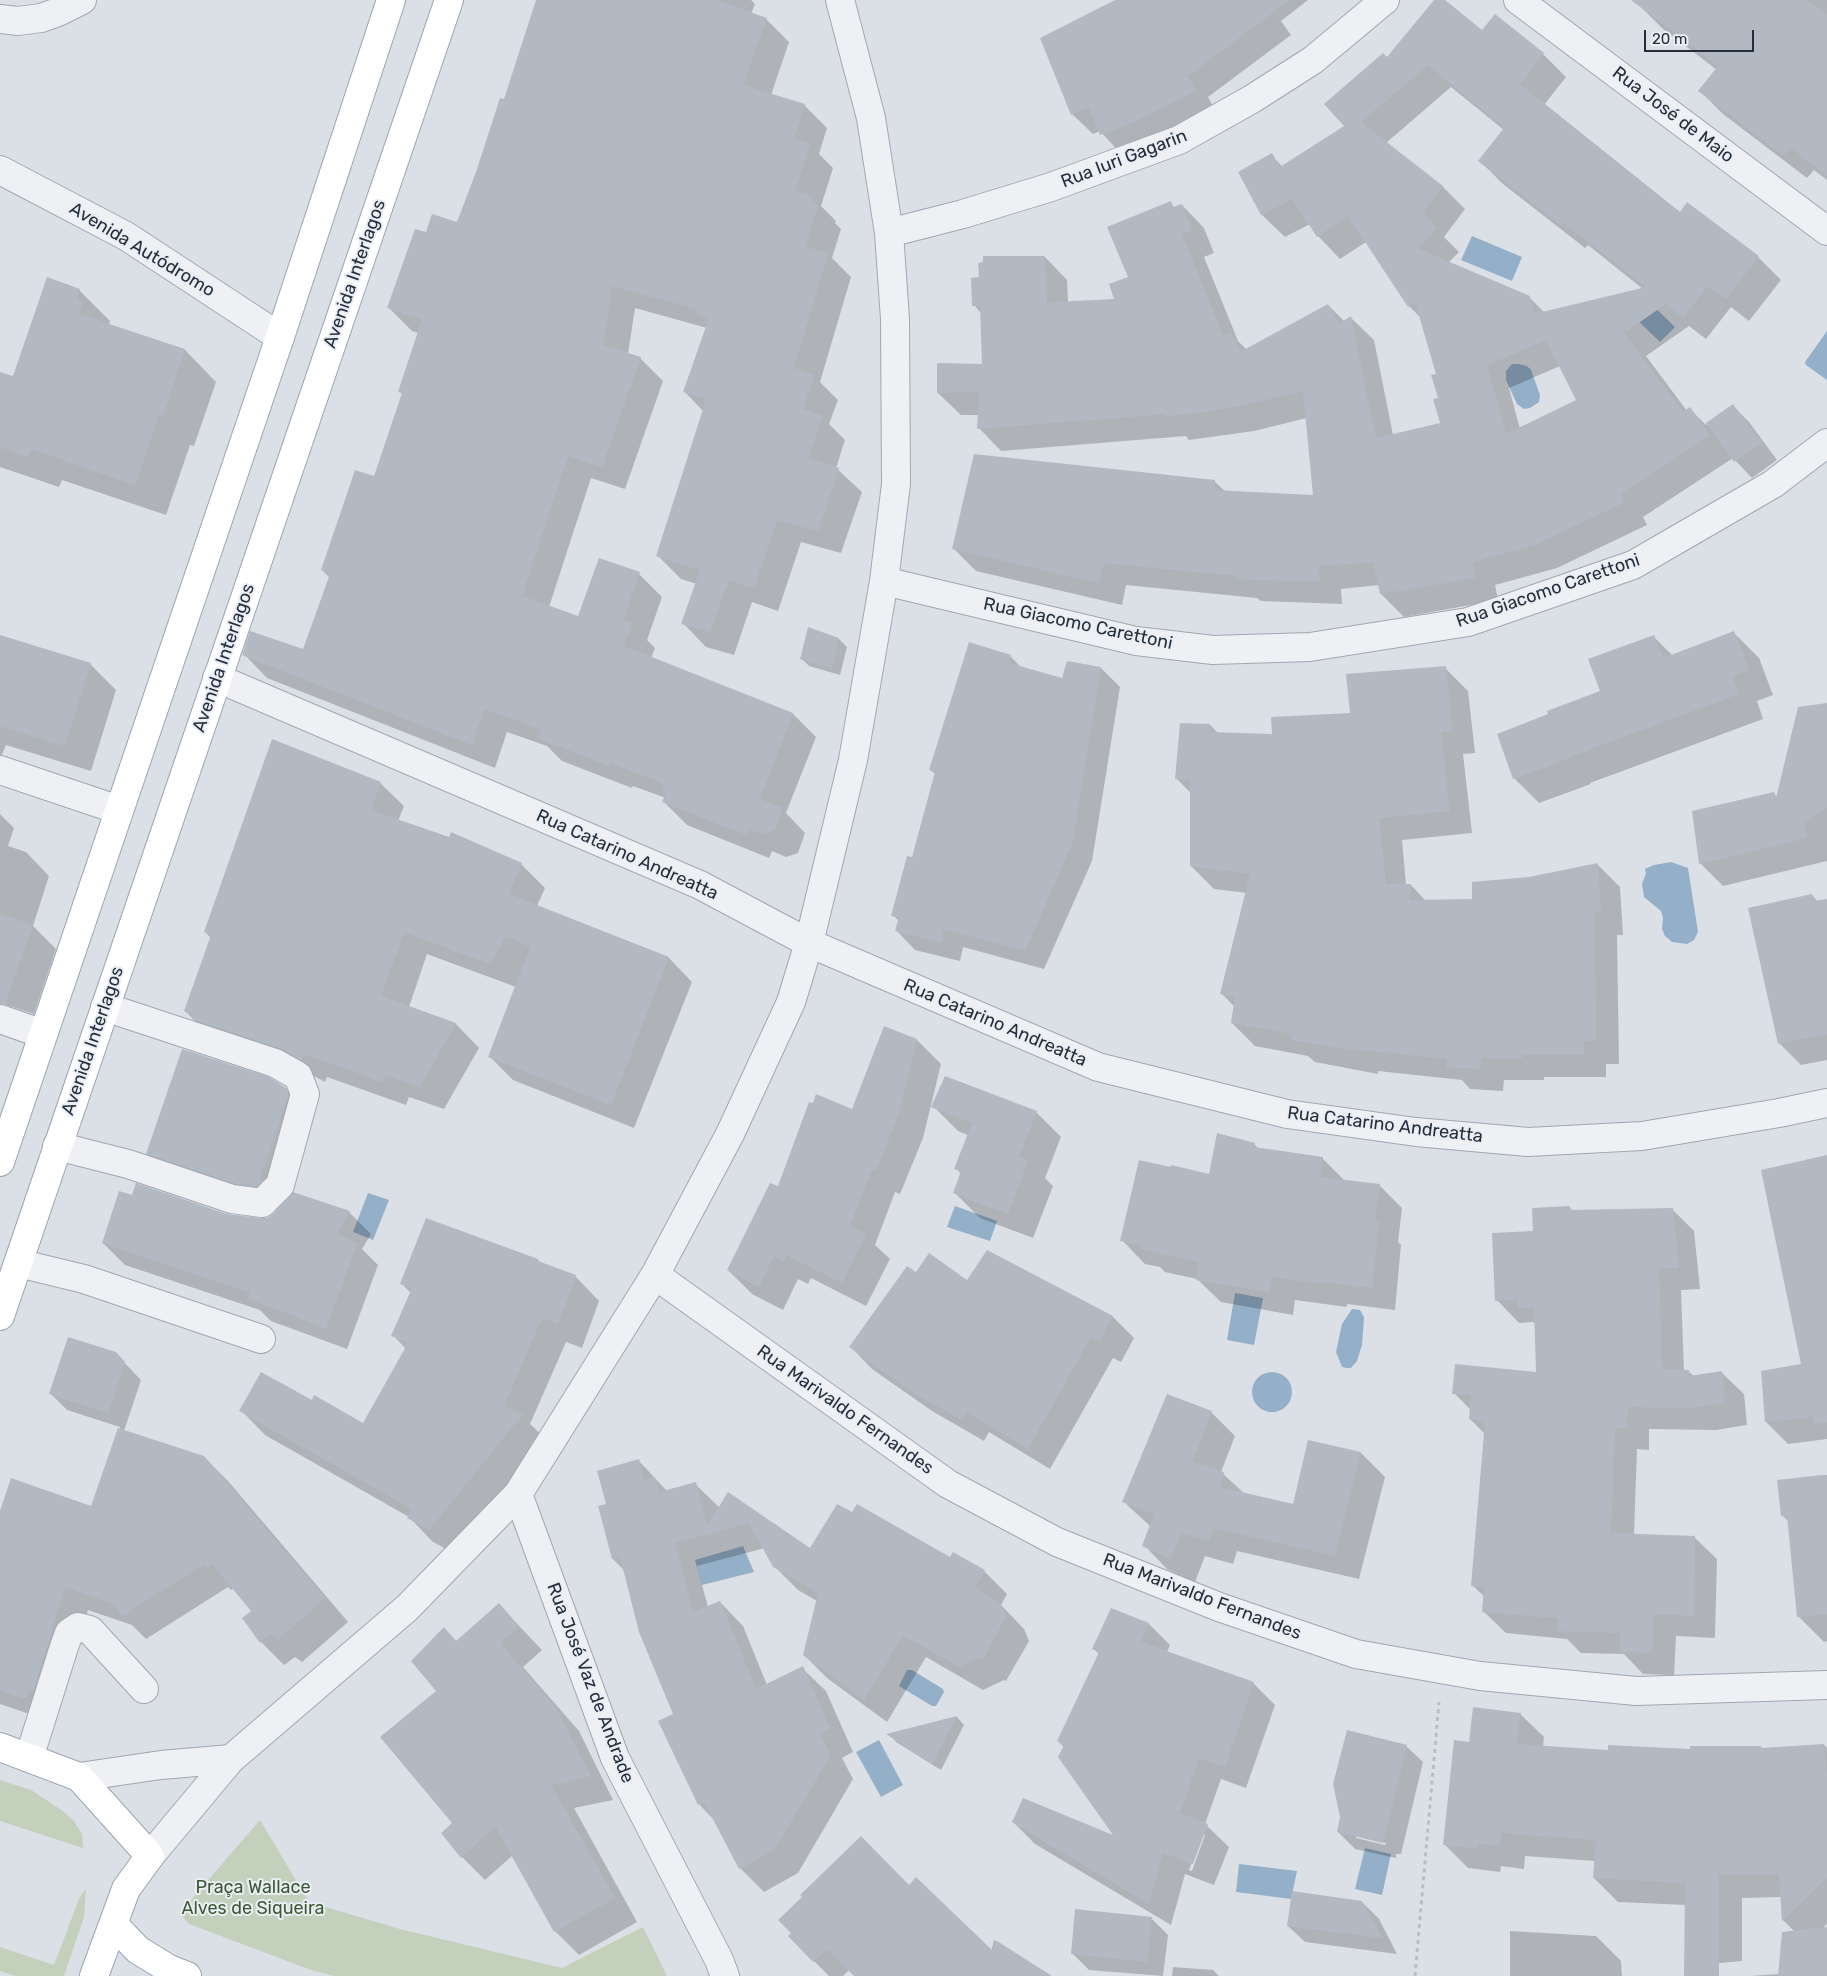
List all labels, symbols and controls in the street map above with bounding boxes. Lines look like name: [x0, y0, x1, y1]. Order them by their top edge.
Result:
scale bar: [1647, 20, 1757, 52]
text: 20 m: [1652, 30, 1687, 48]
street label: Rua José de Maio: [1608, 62, 1738, 168]
street label: Rua Iuri Gagarin: [1058, 125, 1190, 193]
street label: Avenida Interlagos: [319, 197, 391, 351]
street label: Avenida Autódromo: [65, 198, 219, 302]
street label: Rua Giacomo Carettoni: [1453, 549, 1643, 633]
street label: Avenida Interlagos: [188, 581, 260, 735]
street label: Rua Giacomo Carettoni: [981, 593, 1175, 655]
street label: Rua Catarino Andreatta: [533, 805, 721, 905]
street label: Avenida Interlagos: [57, 964, 129, 1118]
street label: Rua Catarino Andreatta: [900, 975, 1090, 1071]
street label: Rua Catarino Andreatta: [1286, 1102, 1484, 1148]
street label: Rua Marivaldo Fernandes: [752, 1341, 938, 1479]
street label: Rua Marivaldo Fernandes: [1100, 1549, 1304, 1645]
street label: Rua José Vaz de Andrade: [542, 1580, 638, 1786]
park label: Praça Wallace Alves de Siqueira: [181, 1877, 325, 1920]

